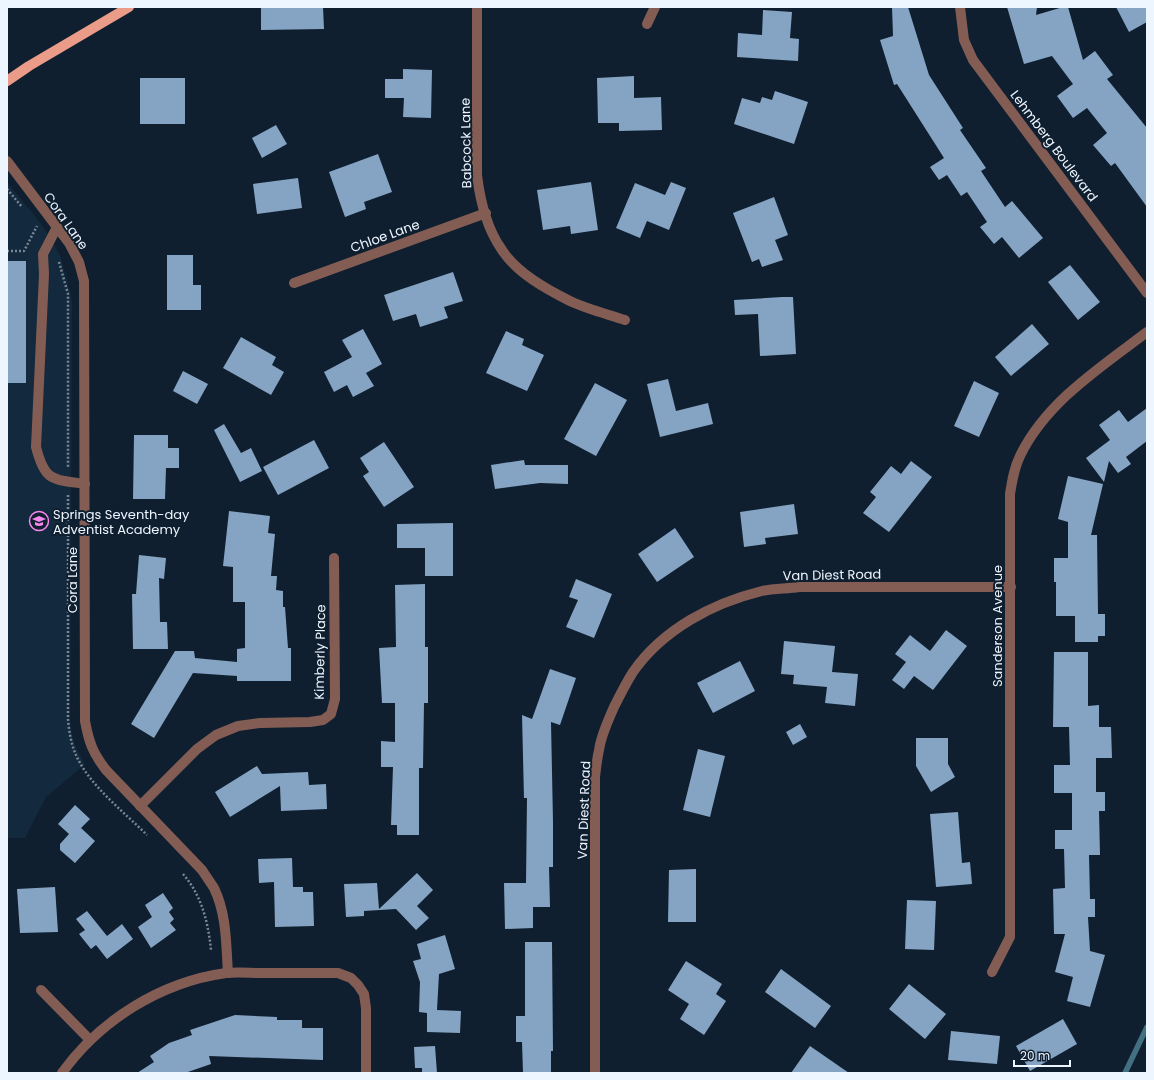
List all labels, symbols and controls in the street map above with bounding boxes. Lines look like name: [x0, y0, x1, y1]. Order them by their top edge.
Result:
street label: Lehmberg Boulevard: [1006, 86, 1102, 206]
street label: Babcock Lane: [456, 98, 476, 188]
street label: Cora Lane: [39, 188, 93, 254]
street label: Chloe Lane: [348, 215, 422, 257]
place label: Springs Seventh-day Adventist Academy: [53, 505, 190, 539]
school or university icon: Springs Seventh-day Adventist Academy: [28, 510, 50, 532]
street label: Cora Lane: [63, 547, 82, 613]
street label: Van Diest Road: [783, 565, 881, 585]
street label: Sanderson Avenue: [988, 565, 1007, 687]
street label: Kimberly Place: [310, 604, 330, 700]
street label: Van Diest Road: [573, 760, 595, 860]
scale bar: [1014, 1042, 1070, 1068]
text: 20 m: [1020, 1047, 1050, 1064]

